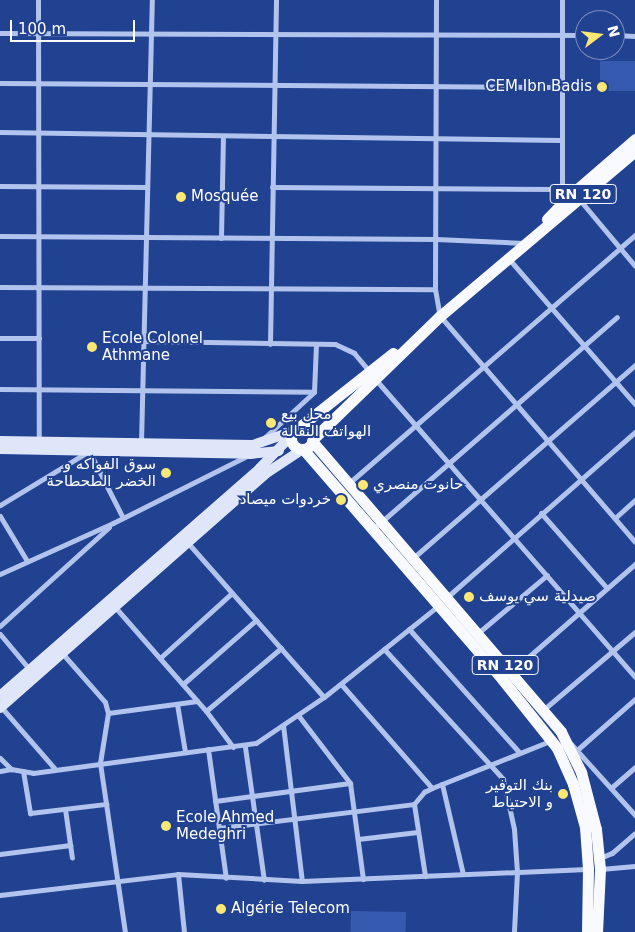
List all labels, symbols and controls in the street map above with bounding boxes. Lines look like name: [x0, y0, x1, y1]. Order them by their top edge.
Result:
scale bar: [12, 10, 138, 42]
north arrow: [575, 10, 625, 60]
text: 100 m: [18, 20, 66, 38]
text: N: [604, 24, 623, 39]
place label: CEM Ibn Badis: [485, 78, 592, 96]
marker: CEM Ibn Badis: [596, 81, 608, 93]
road number: RN 120: [549, 182, 617, 205]
place label: Mosquée: [191, 188, 258, 206]
marker: Mosquée: [175, 191, 187, 203]
place label: Ecole Colonel Athmane: [102, 329, 203, 364]
marker: Ecole Colonel Athmane: [86, 341, 98, 353]
place label: محل بيع الهواتف النقالة: [281, 405, 371, 440]
marker: محل بيع الهواتف النقالة: [265, 417, 277, 429]
place label: سوق الفواكه و الخضر الطحطاحة: [47, 455, 156, 490]
marker: سوق الفواكه و الخضر الطحطاحة: [160, 467, 172, 479]
place label: حانوت منصري: [373, 476, 463, 494]
marker: حانوت منصري: [357, 479, 369, 491]
place label: خردوات ميصاد: [240, 491, 331, 509]
marker: خردوات ميصاد: [335, 494, 347, 506]
place label: صيدلية سي يوسف: [479, 588, 596, 606]
marker: صيدلية سي يوسف: [463, 591, 475, 603]
road number: RN 120: [471, 654, 539, 676]
place label: بنك التوفير و الاحتياط: [486, 776, 553, 811]
marker: بنك التوفير و الاحتياط: [557, 788, 569, 800]
place label: Ecole Ahmed Medeghri: [176, 808, 274, 843]
marker: Ecole Ahmed Medeghri: [160, 820, 172, 832]
place label: Algérie Telecom: [231, 900, 350, 918]
marker: Algérie Telecom: [215, 903, 227, 915]

